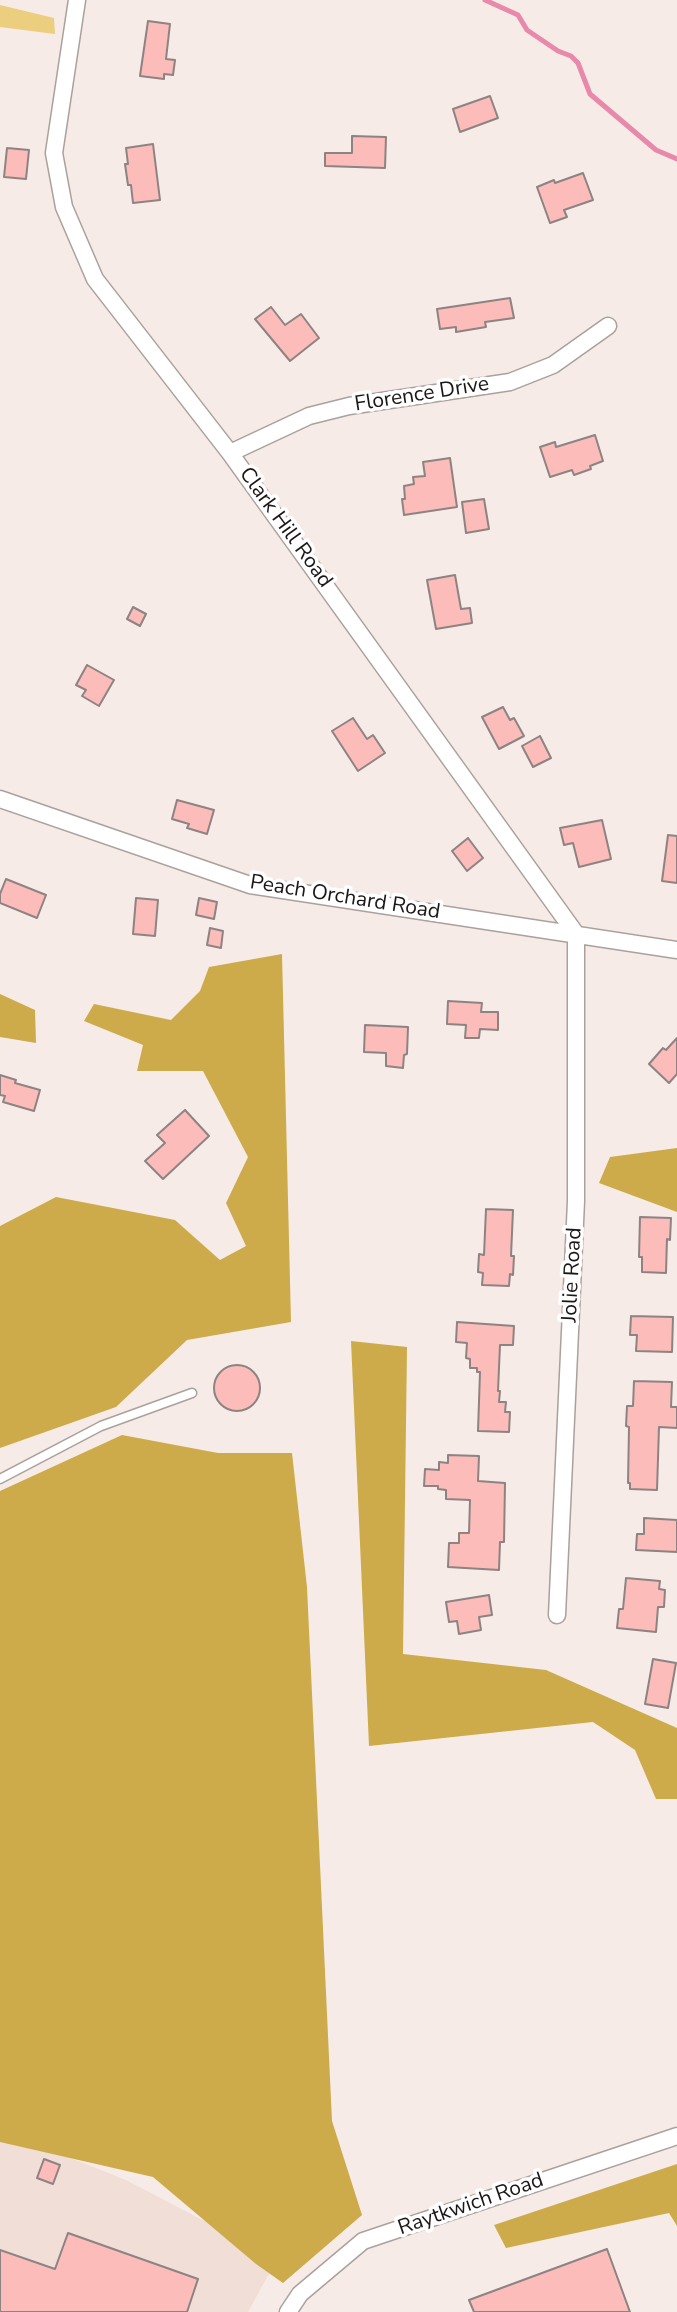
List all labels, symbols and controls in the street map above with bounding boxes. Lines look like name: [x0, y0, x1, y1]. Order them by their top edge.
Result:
street label: Florence Drive: [353, 372, 491, 418]
street label: Clark Hill Road: [233, 463, 337, 593]
street label: Peach Orchard Road: [248, 871, 442, 925]
street label: Jolie Road: [558, 1227, 588, 1323]
street label: Raytkwich Road: [395, 2168, 547, 2242]

